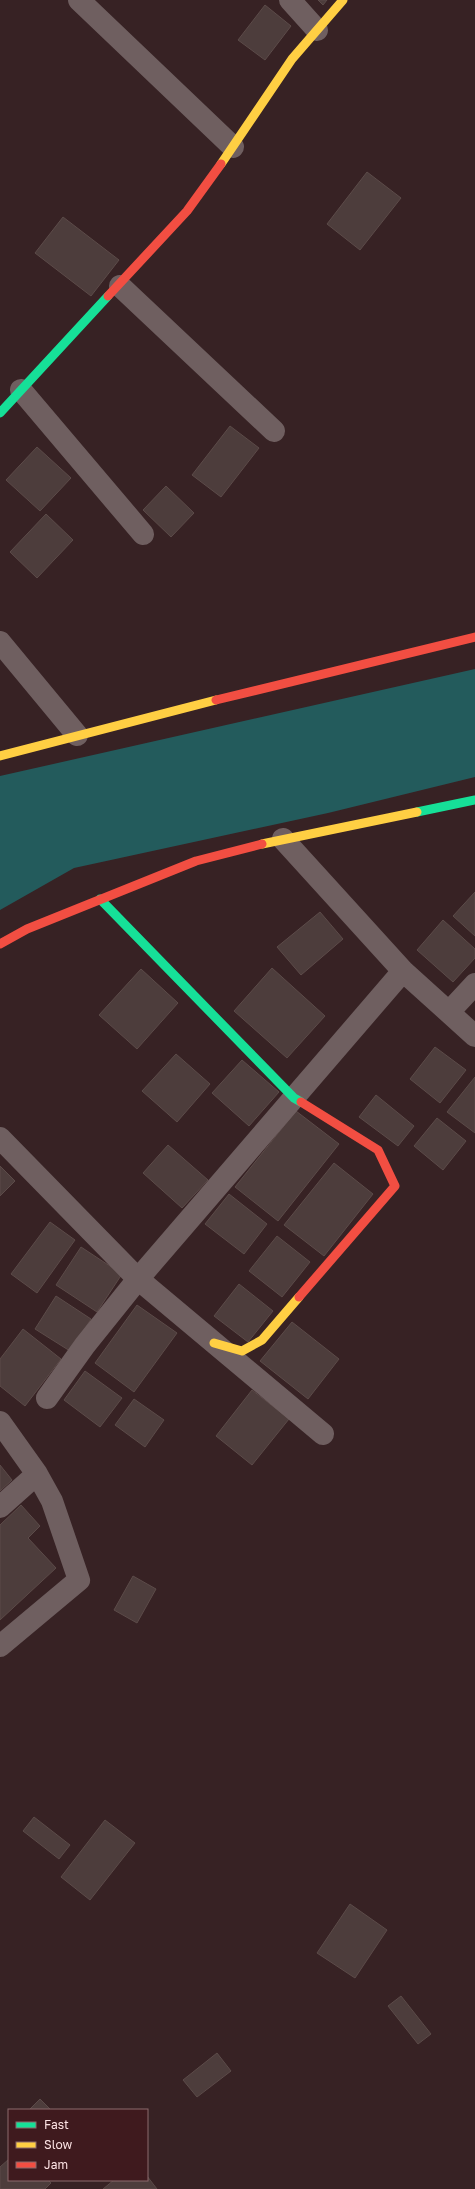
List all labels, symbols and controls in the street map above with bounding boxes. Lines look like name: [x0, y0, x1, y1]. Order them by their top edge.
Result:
legend: [8, 2109, 148, 2181]
text: Fast: [44, 2117, 69, 2132]
text: Slow: [44, 2137, 72, 2152]
text: Jam: [44, 2157, 68, 2172]

